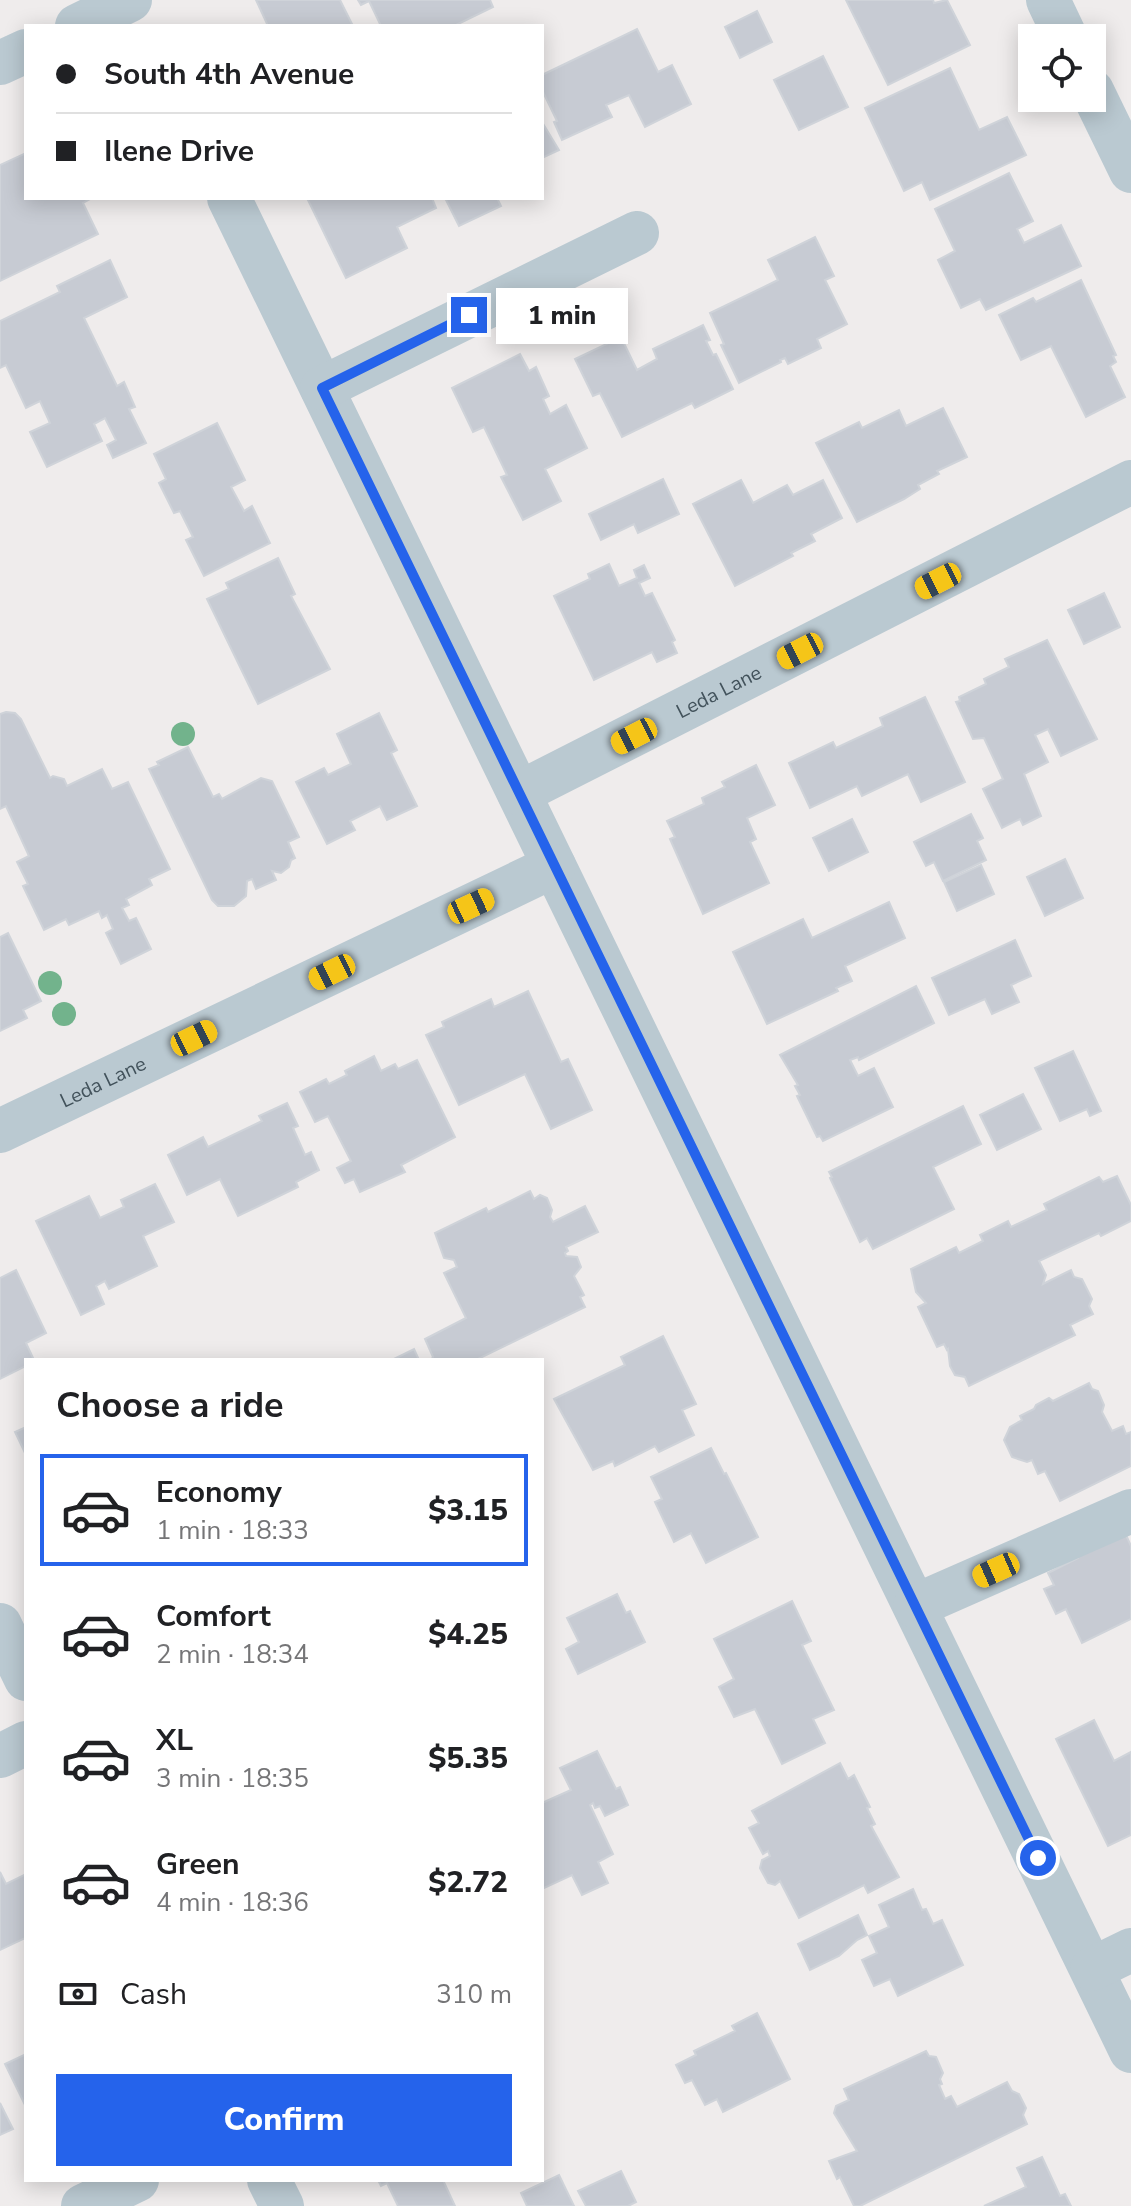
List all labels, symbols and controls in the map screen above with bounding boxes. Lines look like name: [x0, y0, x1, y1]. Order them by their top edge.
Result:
map controls: [1018, 24, 1106, 112]
button: locate: [1018, 24, 1106, 112]
text: South 4th Avenue: [104, 54, 354, 95]
text: Ilene Drive: [104, 131, 254, 172]
callout: 1 min: [497, 287, 629, 343]
route end: [451, 297, 487, 333]
text: 1 min: [528, 298, 596, 333]
car: [911, 559, 965, 603]
car: [773, 629, 827, 673]
street label: Leda Lane: [671, 659, 766, 724]
car: [607, 714, 661, 758]
car: [444, 885, 498, 927]
car: [305, 951, 359, 993]
car: [167, 1017, 221, 1059]
street label: Leda Lane: [55, 1050, 150, 1114]
text: Choose a ride: [56, 1381, 284, 1430]
text: Economy: [156, 1472, 282, 1513]
icon: car: [60, 1474, 132, 1546]
text: $3.15: [428, 1490, 508, 1531]
text: 1 min · 18:33: [156, 1513, 309, 1548]
car: [969, 1549, 1023, 1591]
text: Comfort: [156, 1596, 271, 1637]
icon: car: [60, 1598, 132, 1670]
text: $4.25: [428, 1614, 508, 1655]
text: 2 min · 18:34: [156, 1637, 309, 1672]
text: XL: [156, 1720, 193, 1761]
icon: car: [60, 1722, 132, 1794]
text: $5.35: [428, 1738, 508, 1779]
text: 3 min · 18:35: [156, 1761, 309, 1796]
route start: [1020, 1840, 1056, 1876]
text: Green: [156, 1844, 240, 1885]
icon: car: [60, 1846, 132, 1918]
text: $2.72: [428, 1862, 508, 1903]
text: 4 min · 18:36: [156, 1885, 309, 1920]
icon: cash: [56, 1972, 100, 2016]
text: Cash: [120, 1974, 187, 2015]
text: 310 m: [436, 1977, 512, 2012]
button: Confirm: [56, 2074, 512, 2166]

